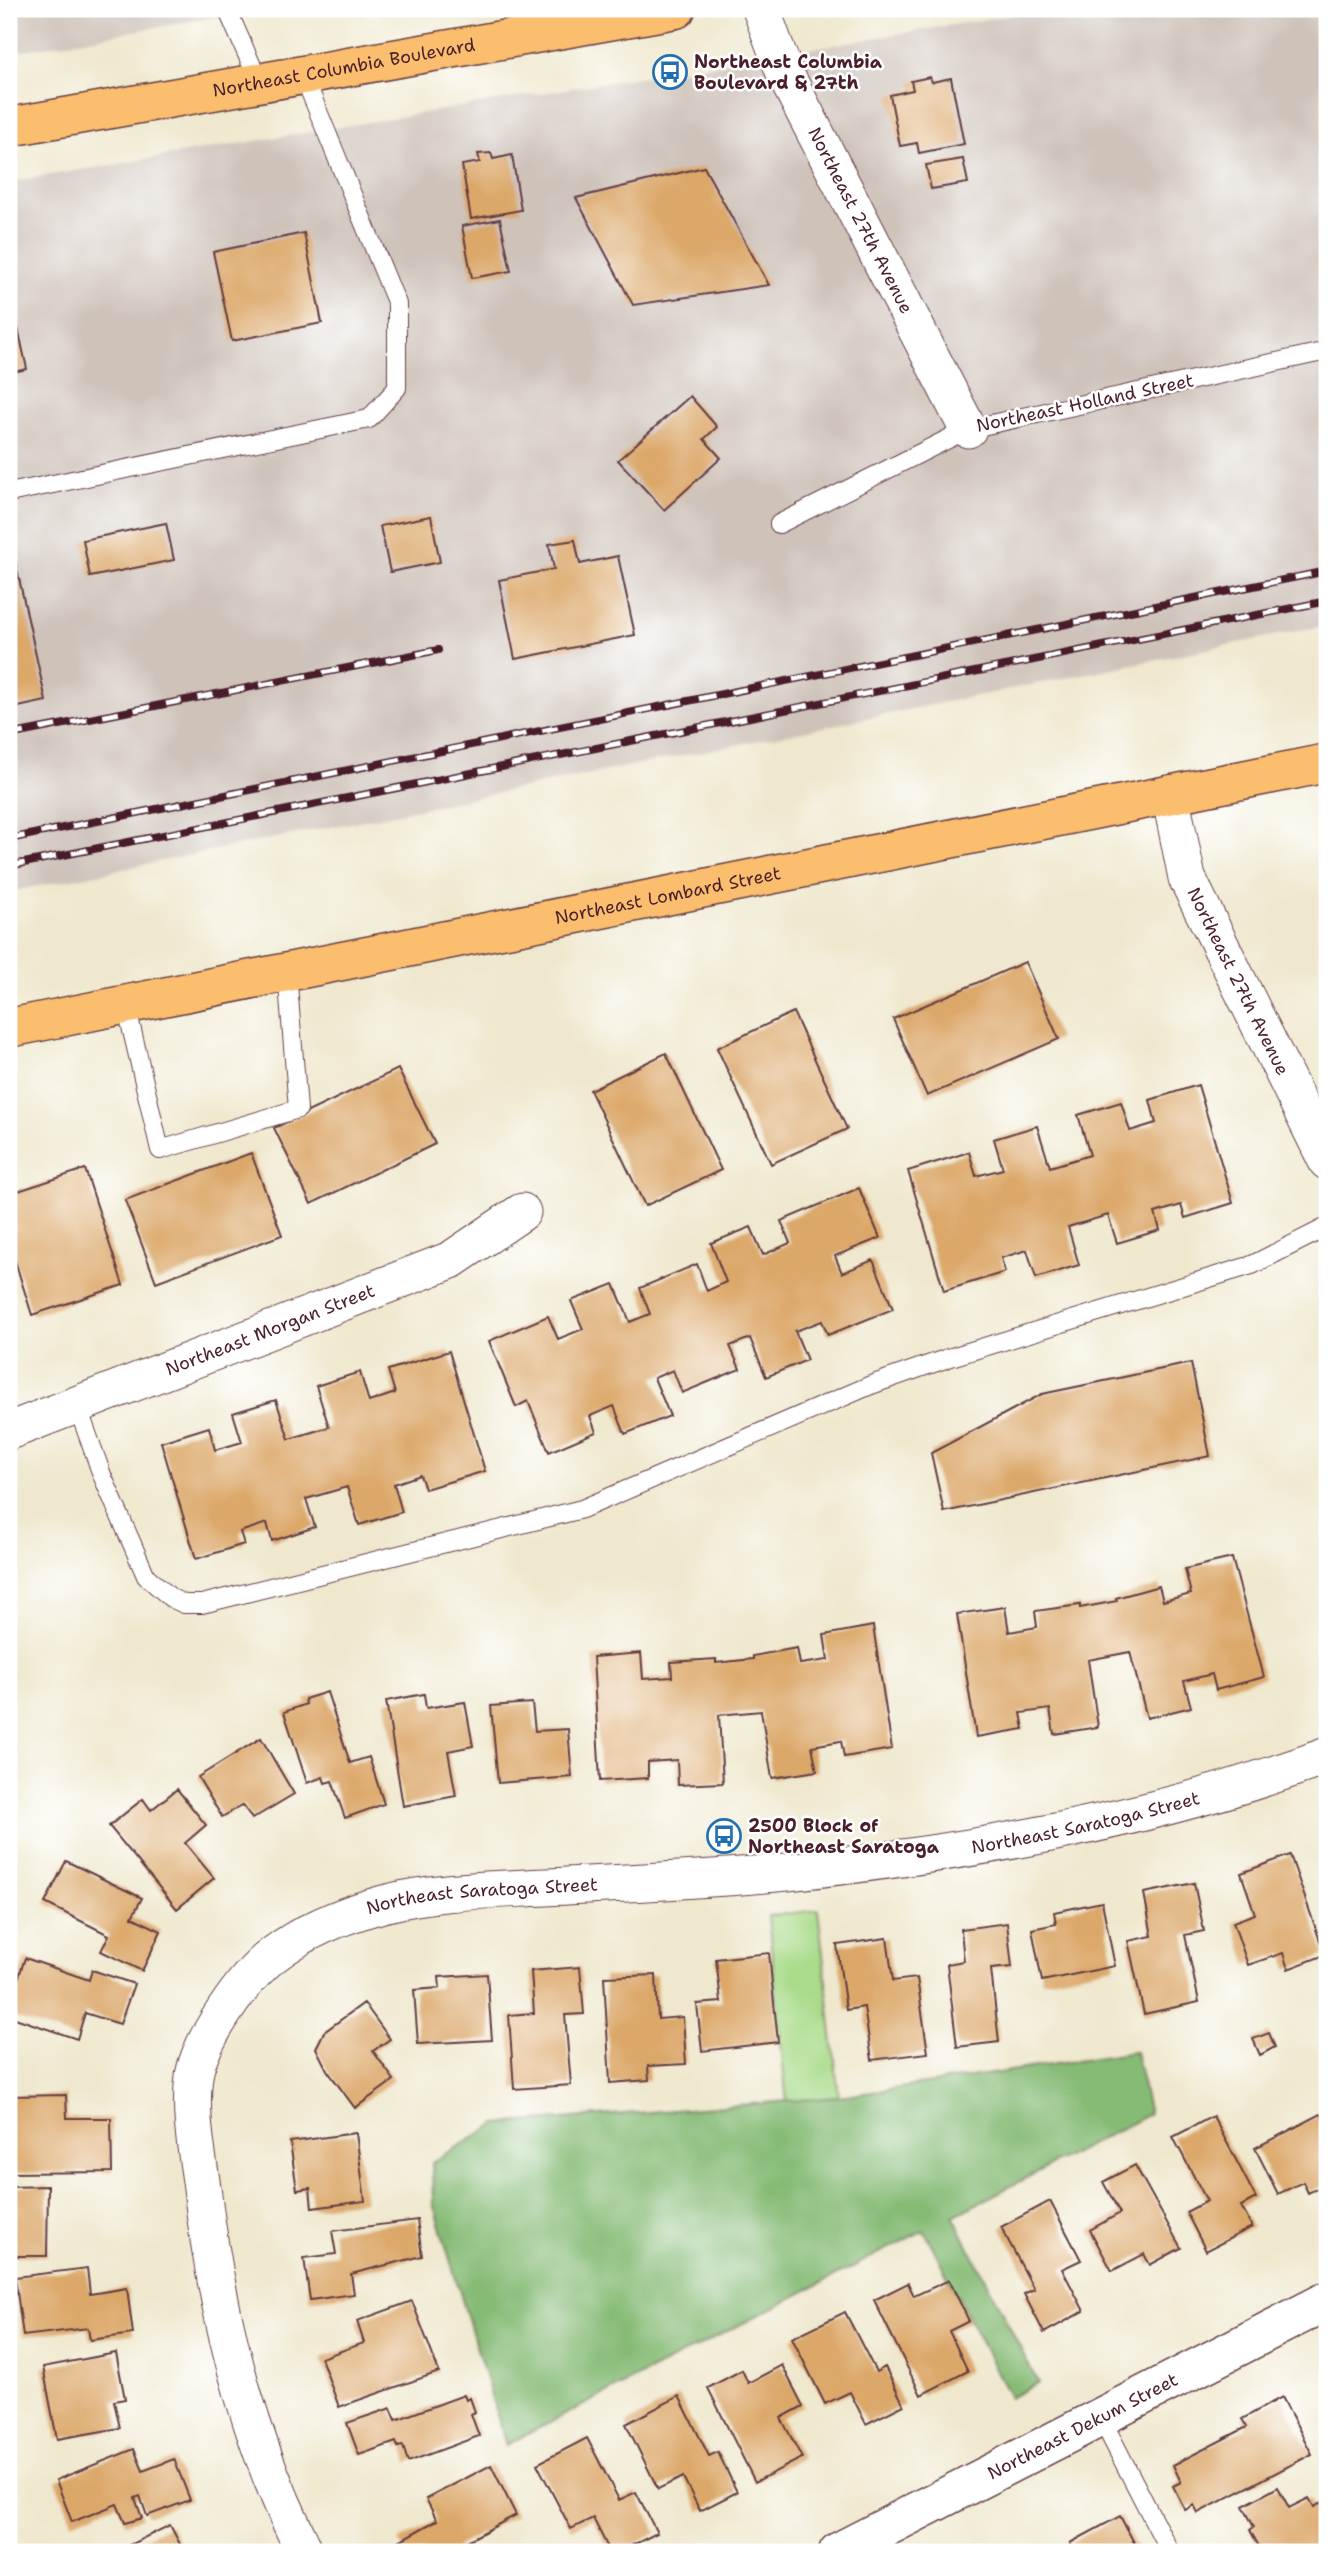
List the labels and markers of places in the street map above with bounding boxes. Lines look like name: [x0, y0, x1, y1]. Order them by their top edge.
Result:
place label: Northeast Columbia Boulevard & 27th: [694, 50, 883, 95]
bus stop icon: Northeast Columbia Boulevard & 27th: [651, 53, 689, 91]
place label: 2500 Block of Northeast Saratoga: [748, 1814, 940, 1859]
bus stop icon: 2500 Block of Northeast Saratoga: [705, 1817, 743, 1855]

